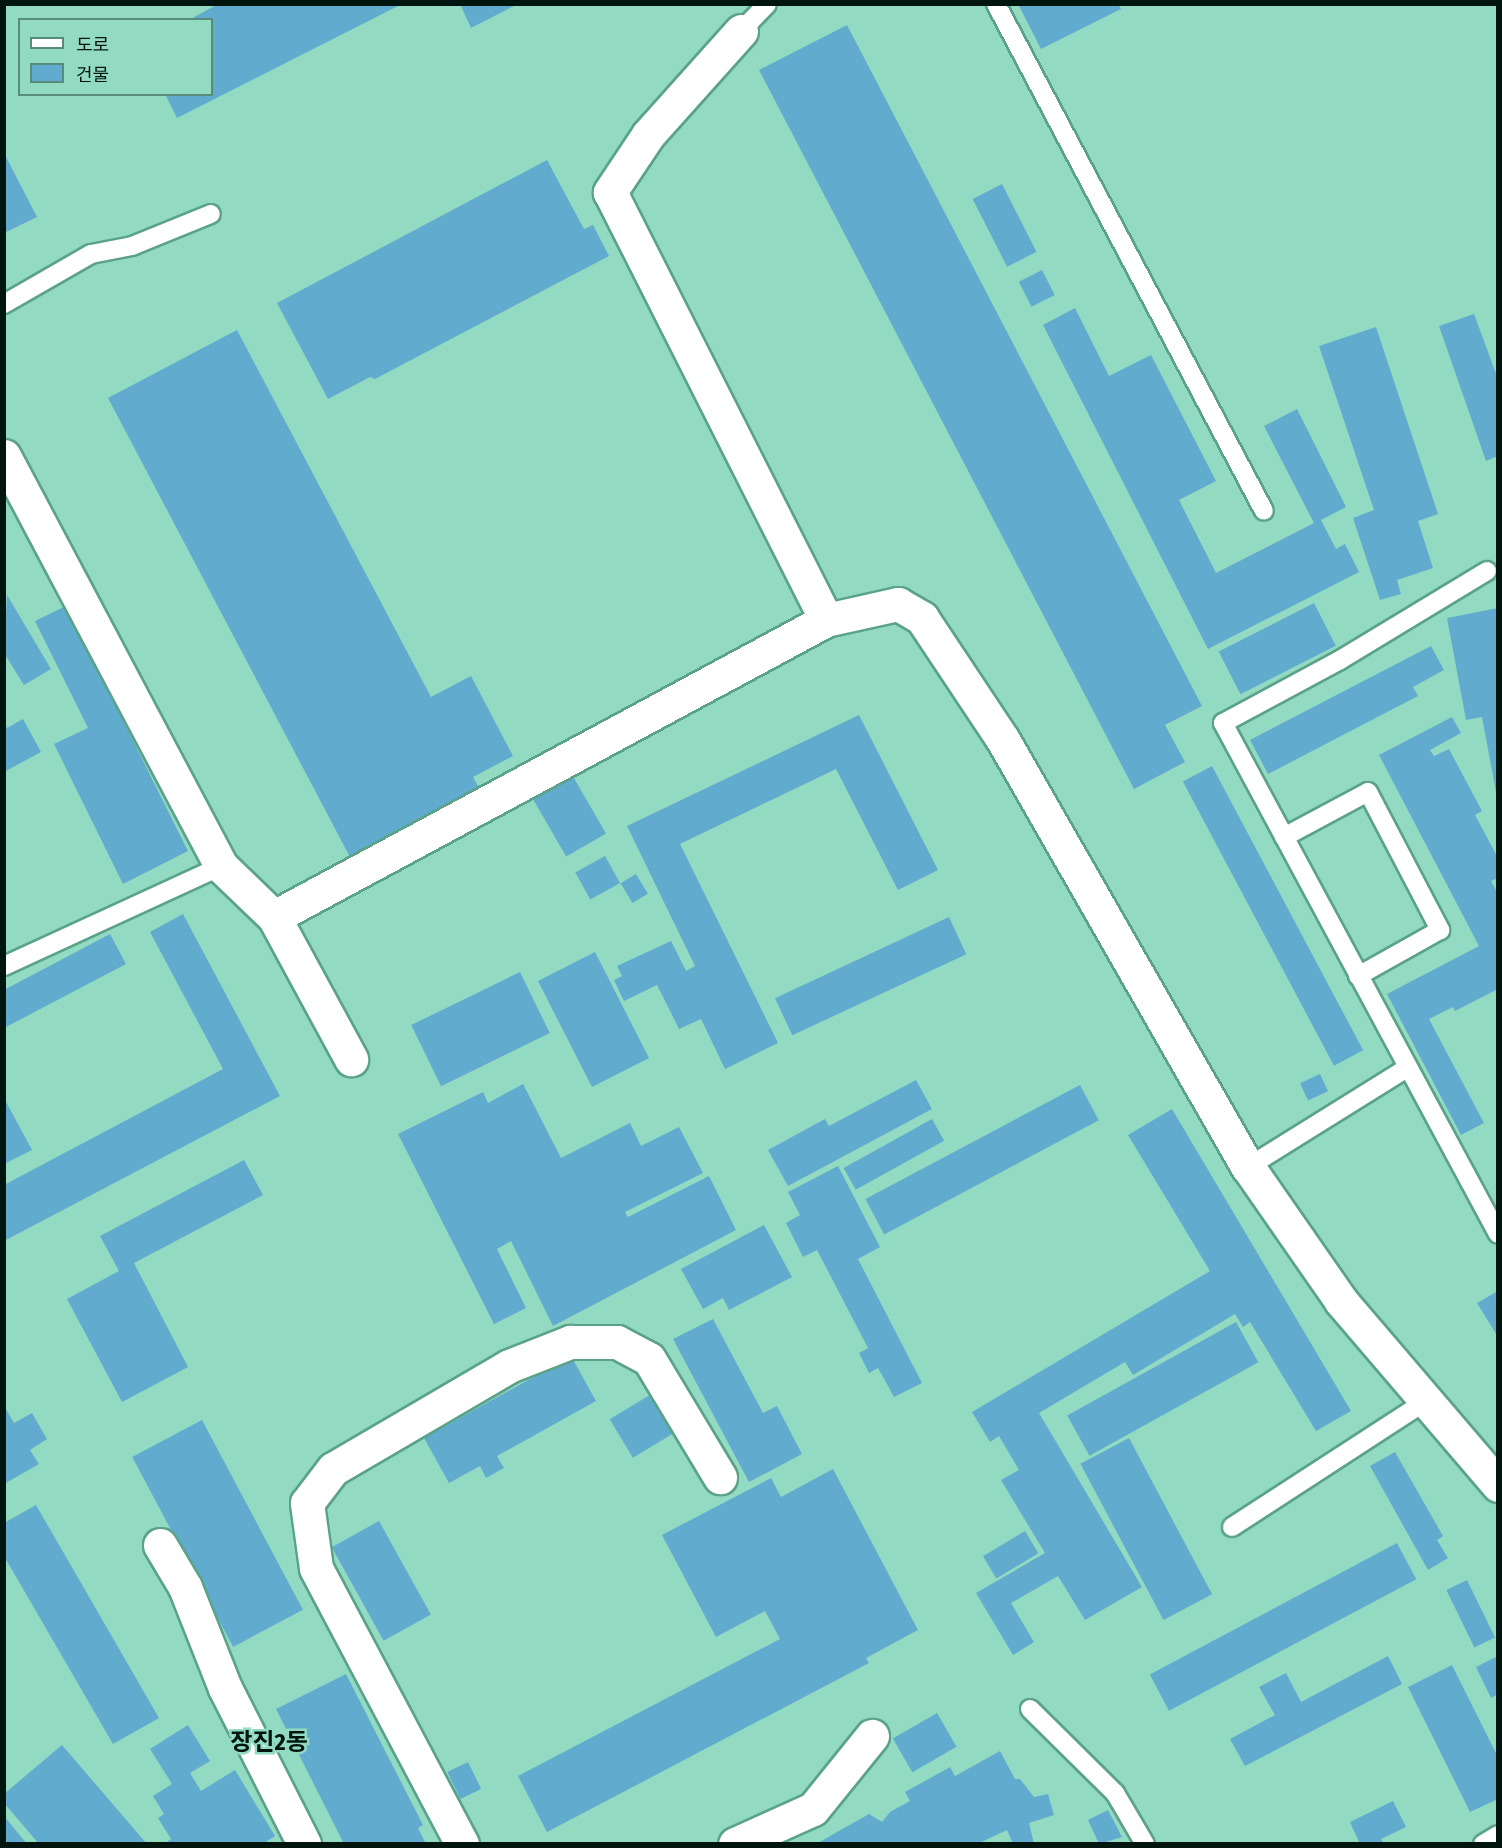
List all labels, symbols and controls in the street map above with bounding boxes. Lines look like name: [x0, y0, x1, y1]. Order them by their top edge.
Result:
legend: [18, 18, 213, 96]
text: 도로: [76, 34, 109, 56]
text: 건물: [76, 64, 109, 86]
district label: 장진2동: [230, 1729, 308, 1757]

